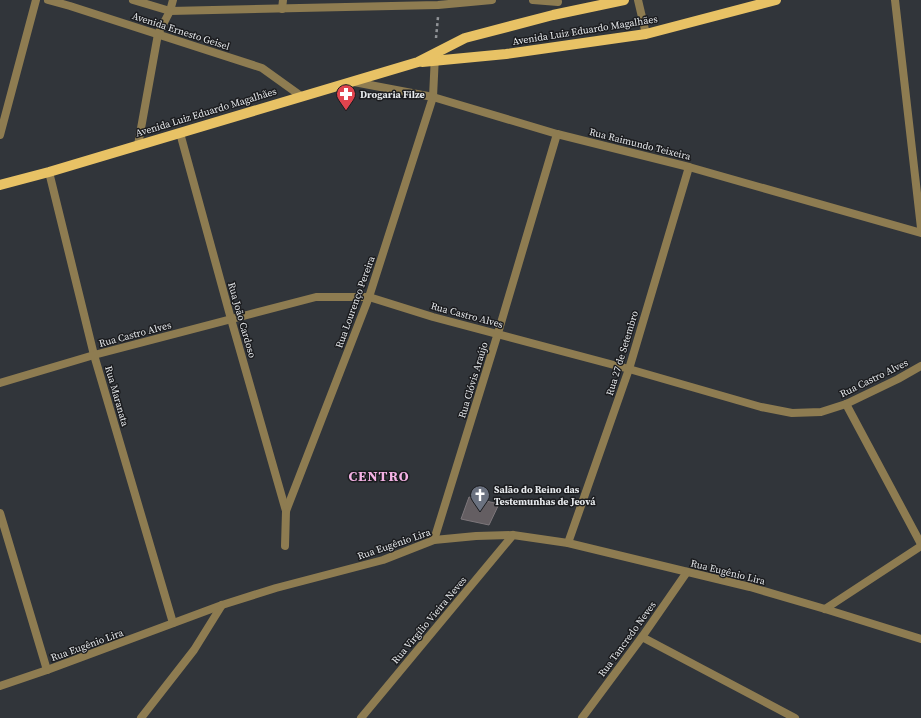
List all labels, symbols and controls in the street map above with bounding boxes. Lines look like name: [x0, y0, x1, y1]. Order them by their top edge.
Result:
street label: Avenida Ernesto Geisel: [130, 9, 232, 53]
street label: Avenida Luiz Eduardo Magalhães: [511, 12, 659, 48]
pharmacy icon: Drogaria Filze: [335, 83, 357, 111]
street label: Avenida Luiz Eduardo Magalhães: [134, 84, 278, 140]
place label: Drogaria Filze: [360, 88, 425, 101]
street label: Rua Raimundo Teixeira: [588, 125, 693, 163]
street label: Rua Lourenço Pereira: [332, 253, 378, 350]
street label: Rua João Cardoso: [225, 281, 259, 360]
street label: Rua Castro Alves: [429, 299, 505, 331]
street label: Rua 27 de Setembro: [603, 309, 641, 397]
street label: Rua Castro Alves: [97, 318, 173, 350]
street label: Rua Clóvis Araújo: [455, 340, 491, 420]
street label: Rua Castro Alves: [838, 356, 910, 400]
street label: Rua Maranata: [102, 364, 132, 429]
district label: CENTRO: [348, 466, 410, 486]
place label: Salão do Reino das Testemunhas de Jeová: [494, 483, 596, 508]
church icon: Salão do Reino das Testemunhas de Jeová: [469, 484, 491, 512]
street label: Rua Eugênio Lira: [356, 525, 433, 563]
street label: Rua Eugênio Lira: [689, 556, 768, 588]
street label: Rua Virgílio Vieira Neves: [389, 574, 469, 666]
street label: Rua Tancredo Neves: [595, 599, 659, 679]
street label: Rua Eugênio Lira: [49, 625, 126, 664]

